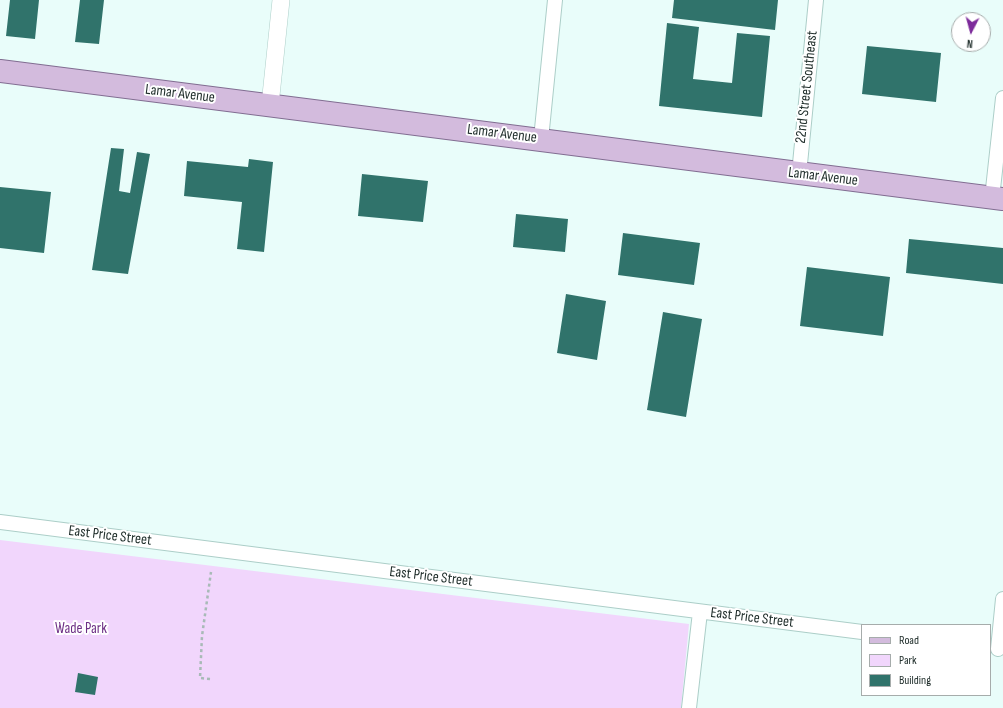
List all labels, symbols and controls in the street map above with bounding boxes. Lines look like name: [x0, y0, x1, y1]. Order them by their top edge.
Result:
north arrow: [951, 12, 991, 52]
street label: 22nd Street Southeast: [792, 30, 822, 144]
text: N: [966, 37, 973, 50]
street label: Lamar Avenue: [144, 81, 216, 107]
street label: Lamar Avenue: [466, 121, 538, 147]
street label: Lamar Avenue: [787, 164, 859, 190]
street label: East Price Street: [67, 522, 153, 550]
street label: East Price Street: [388, 563, 474, 591]
street label: East Price Street: [709, 604, 795, 632]
park label: Wade Park: [55, 620, 107, 638]
legend: [861, 624, 991, 696]
text: Road: [899, 633, 919, 648]
text: Park: [899, 653, 917, 668]
text: Building: [899, 673, 931, 688]

